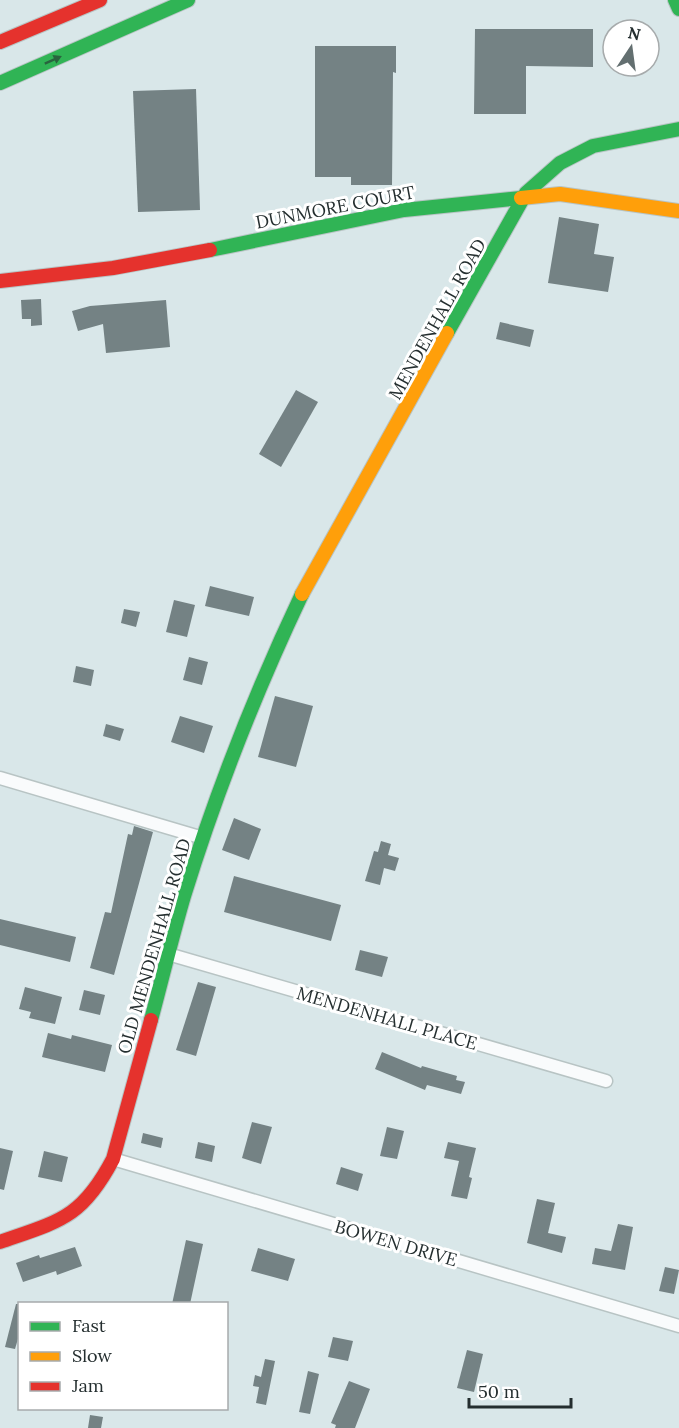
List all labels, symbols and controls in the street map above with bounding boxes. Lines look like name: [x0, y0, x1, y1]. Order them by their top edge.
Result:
north arrow: [601, 18, 661, 78]
text: N: [626, 22, 643, 45]
one-way arrow: [45, 55, 62, 64]
street label: DUNMORE COURT: [254, 180, 417, 234]
street label: MENDENHALL ROAD: [383, 235, 491, 403]
street label: OLD MENDENHALL ROAD: [112, 836, 196, 1056]
street label: MENDENHALL PLACE: [294, 981, 480, 1055]
street label: BOWEN DRIVE: [332, 1215, 460, 1271]
legend: [18, 1302, 228, 1410]
text: Fast: [72, 1314, 106, 1337]
text: Slow: [72, 1344, 112, 1367]
scale bar: [469, 1371, 571, 1409]
text: Jam: [71, 1374, 104, 1397]
text: 50 m: [478, 1380, 520, 1403]

